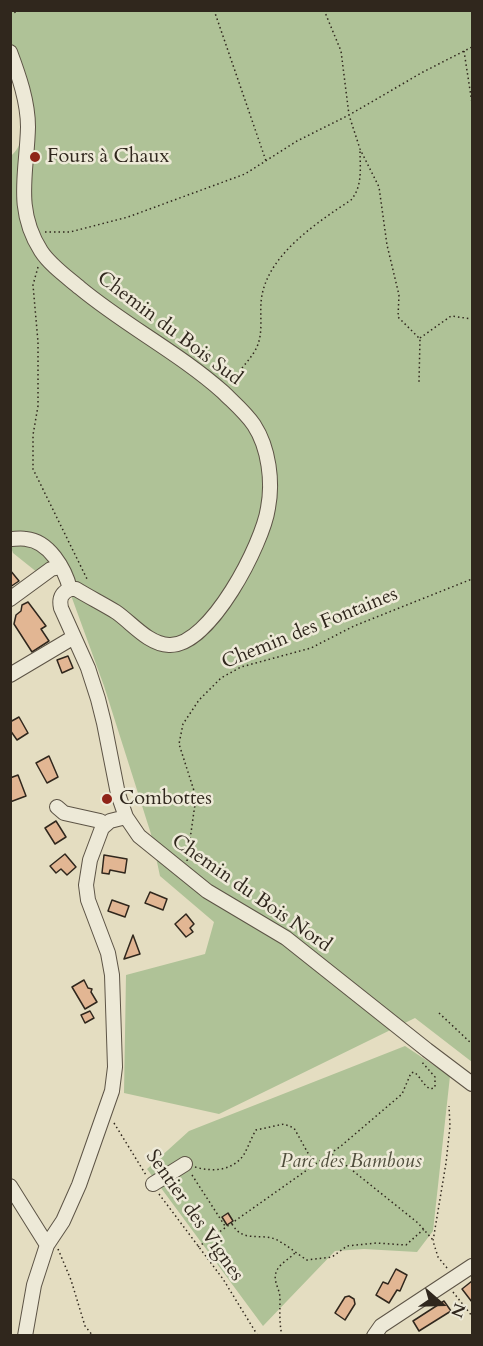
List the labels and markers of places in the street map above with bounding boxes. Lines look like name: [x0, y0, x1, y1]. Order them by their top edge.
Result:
place label: Fours à Chaux: [47, 145, 169, 169]
marker: Fours à Chaux: [28, 150, 42, 164]
place label: Combottes: [119, 787, 212, 811]
marker: Combottes: [100, 792, 114, 806]

